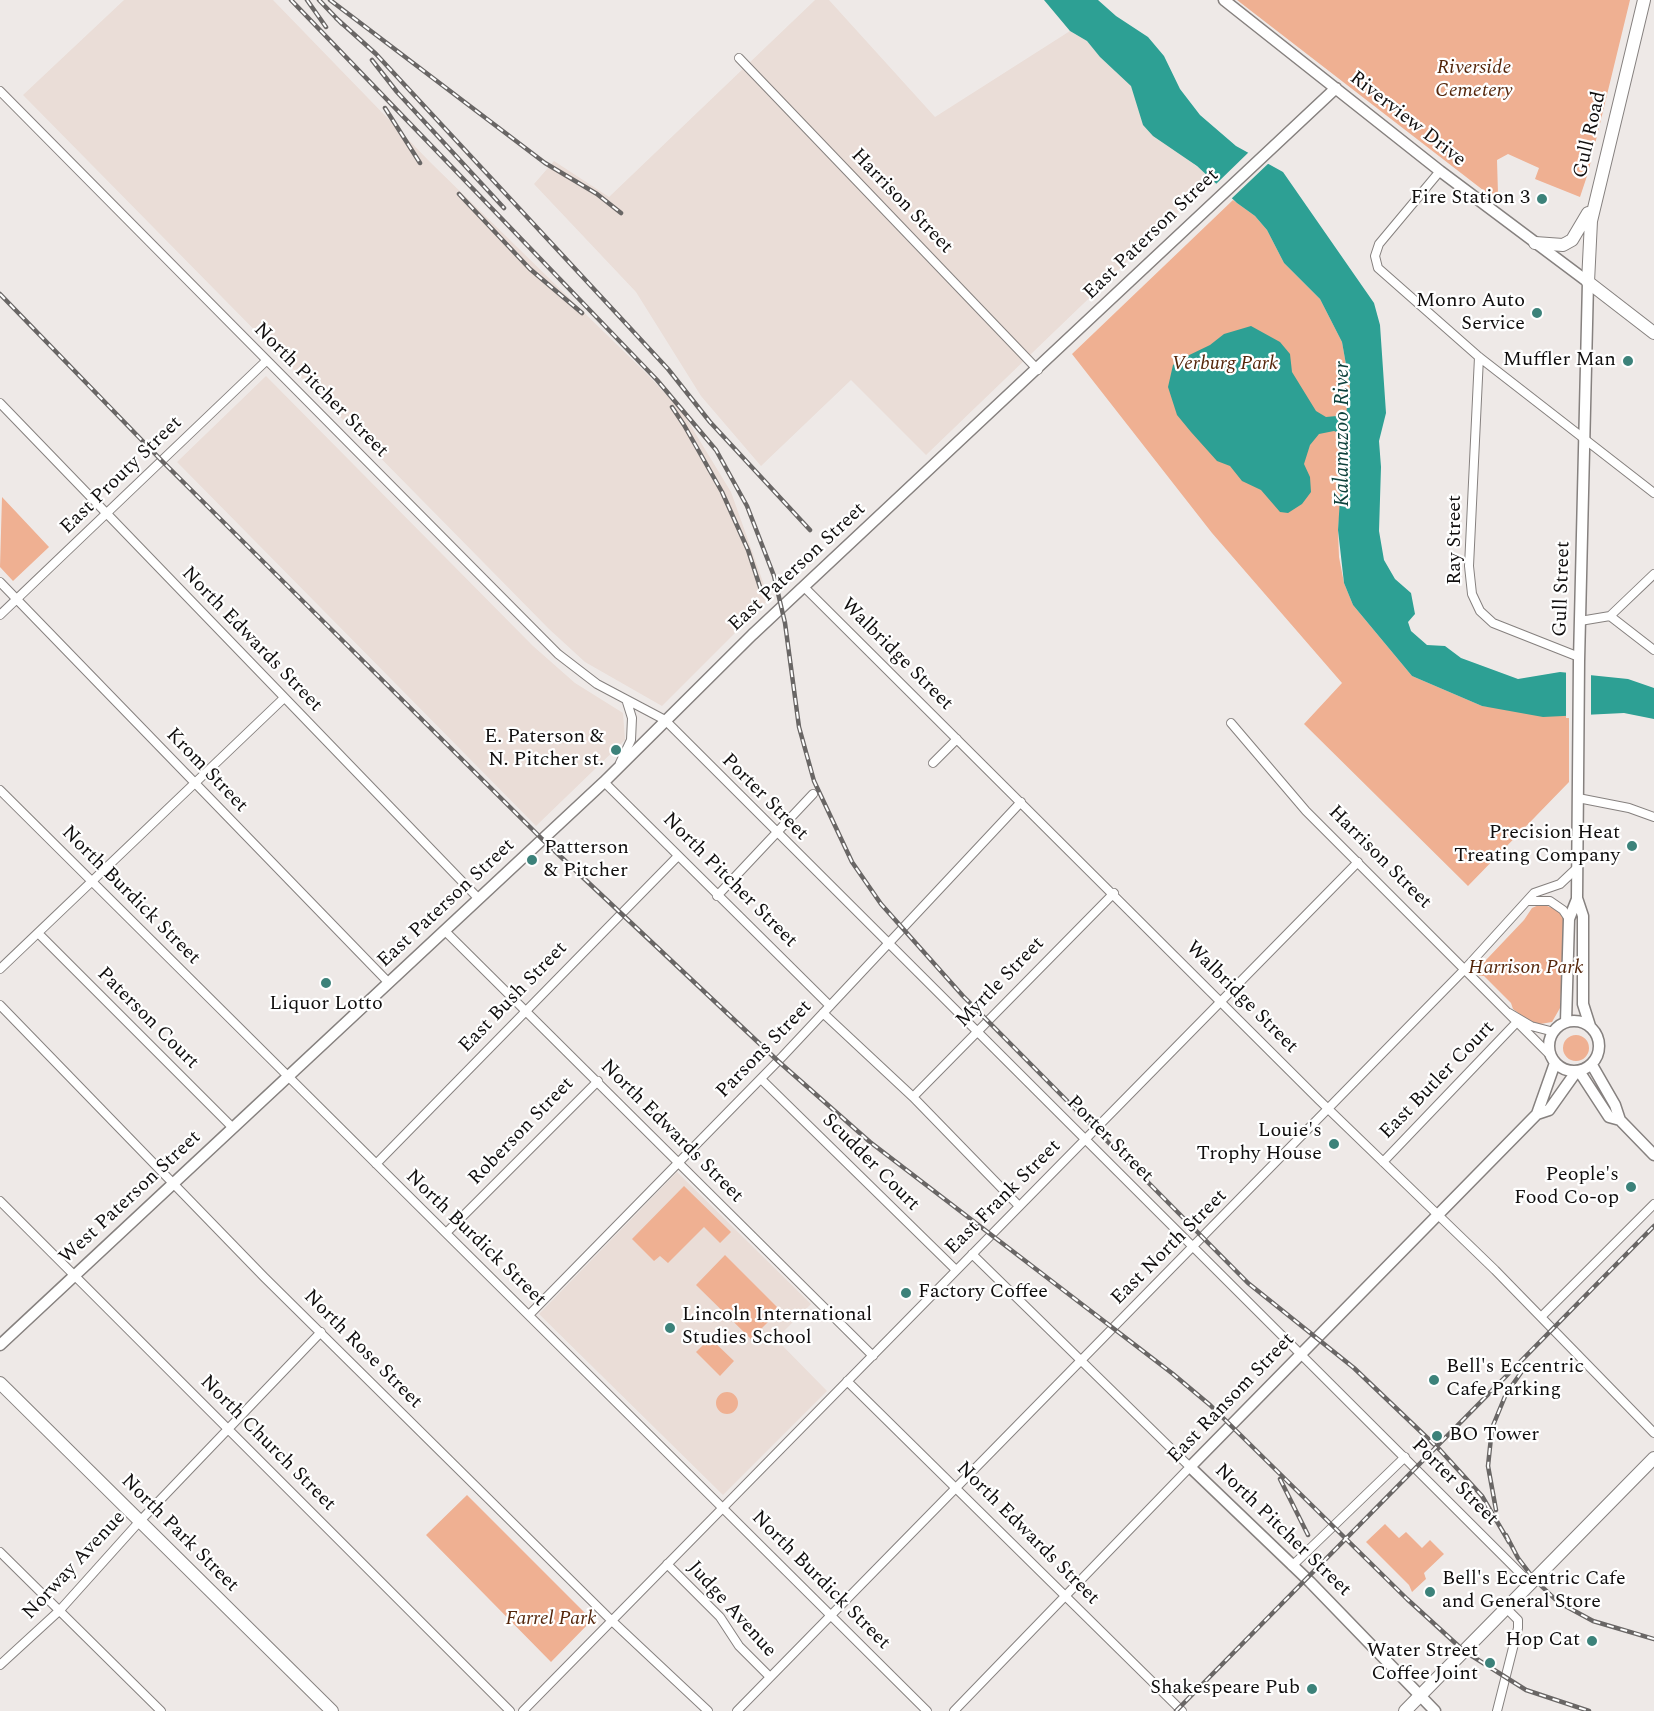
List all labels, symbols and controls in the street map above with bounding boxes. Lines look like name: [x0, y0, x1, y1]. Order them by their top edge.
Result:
park label: Riverside Cemetery: [1435, 57, 1513, 104]
street label: Riverview Drive: [1344, 67, 1470, 173]
street label: Gull Road: [1569, 89, 1613, 181]
street label: Harrison Street: [845, 145, 957, 259]
street label: East Paterson Street: [1079, 164, 1225, 306]
place label: Fire Station 3: [1411, 187, 1530, 211]
marker: Fire Station 3: [1535, 192, 1549, 206]
place label: Monro Auto Service: [1416, 290, 1525, 337]
marker: Monro Auto Service: [1530, 306, 1544, 320]
street label: North Pitcher Street: [248, 319, 392, 463]
place label: Muffler Man: [1503, 349, 1616, 373]
park label: Verburg Park: [1172, 353, 1278, 377]
marker: Muffler Man: [1621, 354, 1635, 368]
water label: Kalamazoo River: [1331, 361, 1357, 507]
street label: East Prouty Street: [56, 412, 188, 540]
street label: Ray Street: [1444, 495, 1468, 585]
street label: East Paterson Street: [724, 498, 872, 638]
street label: Gull Street: [1549, 541, 1577, 637]
street label: North Edwards Street: [175, 562, 327, 718]
street label: Walbridge Street: [835, 594, 957, 716]
street label: Krom Street: [160, 724, 252, 818]
place label: E. Paterson & N. Pitcher st.: [484, 726, 604, 773]
marker: E. Paterson & N. Pitcher st.: [609, 743, 623, 757]
street label: Porter Street: [715, 749, 813, 847]
street label: Harrison Street: [1322, 801, 1436, 915]
street label: North Pitcher Street: [657, 809, 801, 953]
street label: North Burdick Street: [56, 822, 204, 970]
place label: Precision Heat Treating Company: [1454, 822, 1620, 869]
street label: East Paterson Street: [373, 834, 521, 974]
place label: Patterson & Pitcher: [544, 837, 629, 884]
marker: Precision Heat Treating Company: [1625, 839, 1639, 853]
marker: Patterson & Pitcher: [525, 853, 539, 867]
street label: Myrtle Street: [952, 933, 1050, 1033]
street label: East Bush Street: [455, 937, 573, 1059]
street label: Walbridge Street: [1180, 937, 1302, 1059]
park label: Harrison Park: [1468, 957, 1584, 981]
street label: Paterson Court: [91, 963, 203, 1075]
marker: Liquor Lotto: [319, 976, 333, 990]
place label: Liquor Lotto: [269, 993, 383, 1017]
street label: Parsons Street: [712, 996, 818, 1104]
street label: East Butler Court: [1376, 1017, 1500, 1145]
street label: North Edwards Street: [594, 1055, 748, 1209]
street label: Roberson Street: [464, 1073, 580, 1191]
street label: Porter Street: [1060, 1091, 1158, 1189]
street label: Scudder Court: [816, 1109, 924, 1217]
place label: Louie's Trophy House: [1196, 1120, 1322, 1167]
street label: West Paterson Street: [55, 1126, 207, 1270]
street label: East Frank Street: [941, 1135, 1067, 1261]
marker: Louie's Trophy House: [1327, 1137, 1341, 1151]
place label: People's Food Co-op: [1514, 1164, 1619, 1211]
street label: North Burdick Street: [400, 1166, 550, 1312]
marker: People's Food Co-op: [1624, 1180, 1638, 1194]
street label: East North Street: [1107, 1185, 1233, 1311]
place label: Factory Coffee: [918, 1281, 1048, 1305]
street label: North Rose Street: [298, 1286, 426, 1414]
marker: Factory Coffee: [899, 1286, 913, 1300]
place label: Lincoln International Studies School: [682, 1304, 872, 1351]
marker: Lincoln International Studies School: [663, 1321, 677, 1335]
street label: East Ransom Street: [1164, 1329, 1300, 1469]
place label: Bell's Eccentric Cafe Parking: [1446, 1356, 1584, 1403]
street label: North Church Street: [194, 1371, 340, 1517]
marker: Bell's Eccentric Cafe Parking: [1427, 1373, 1441, 1387]
place label: BO Tower: [1449, 1424, 1539, 1448]
marker: BO Tower: [1430, 1429, 1444, 1443]
street label: Porter Street: [1405, 1434, 1503, 1532]
street label: North Edwards Street: [950, 1457, 1104, 1611]
street label: North Pitcher Street: [1209, 1460, 1355, 1602]
street label: North Park Street: [115, 1470, 243, 1598]
street label: Norway Avenue: [18, 1507, 132, 1625]
street label: North Burdick Street: [746, 1507, 894, 1655]
street label: Judge Avenue: [681, 1557, 781, 1663]
place label: Bell's Eccentric Cafe and General Store: [1442, 1568, 1626, 1615]
marker: Bell's Eccentric Cafe and General Store: [1423, 1585, 1437, 1599]
park label: Farrel Park: [506, 1608, 596, 1632]
place label: Hop Cat: [1505, 1629, 1580, 1653]
marker: Hop Cat: [1585, 1634, 1599, 1648]
place label: Water Street Coffee Joint: [1367, 1640, 1478, 1687]
marker: Water Street Coffee Joint: [1483, 1656, 1497, 1670]
place label: Shakespeare Pub: [1150, 1677, 1300, 1701]
marker: Shakespeare Pub: [1305, 1682, 1319, 1696]

